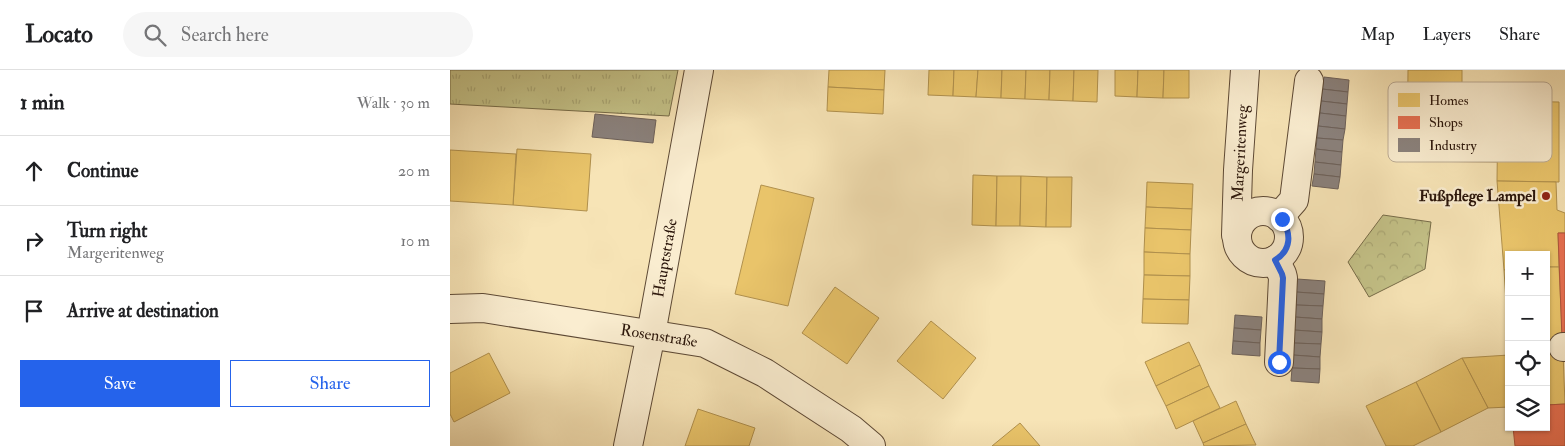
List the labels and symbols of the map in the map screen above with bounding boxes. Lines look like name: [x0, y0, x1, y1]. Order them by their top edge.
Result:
legend: [1388, 82, 1552, 162]
text: Homes: [1429, 92, 1469, 109]
street label: Margeritenweg: [1227, 103, 1253, 202]
text: Shops: [1429, 114, 1463, 132]
text: Industry: [1429, 137, 1478, 155]
place label: Fußpflege Lampel: [1419, 186, 1537, 207]
marker: Fußpflege Lampel: [1540, 190, 1552, 202]
route end: [1271, 208, 1294, 231]
street label: Hauptstraße: [648, 217, 683, 299]
street label: Rosenstraße: [619, 320, 699, 352]
route start: [1268, 351, 1291, 374]

